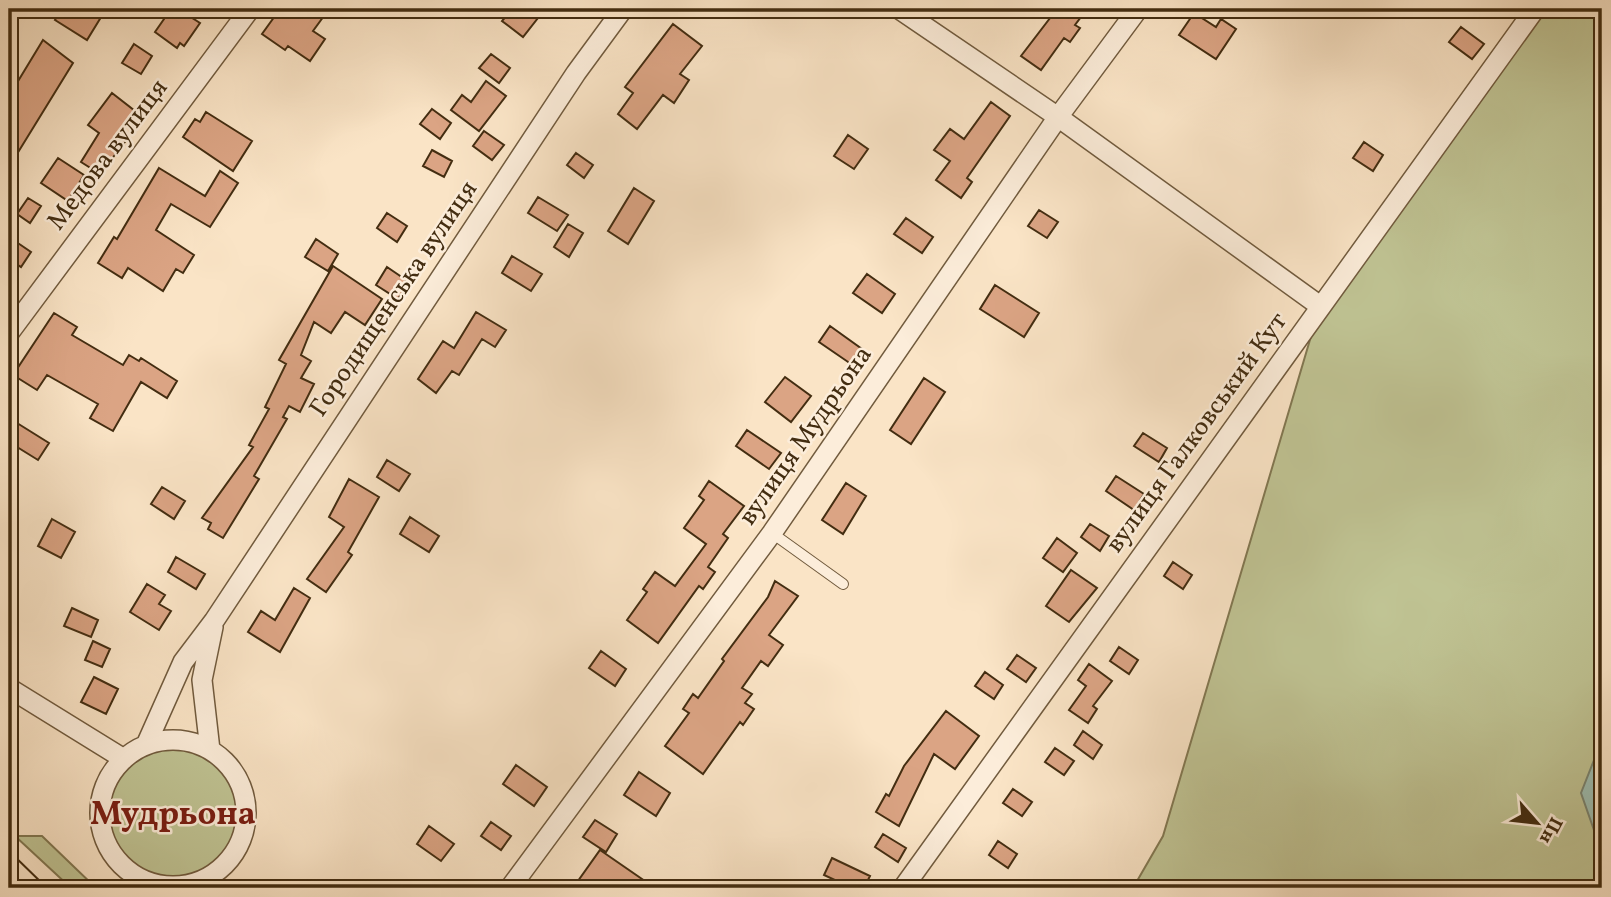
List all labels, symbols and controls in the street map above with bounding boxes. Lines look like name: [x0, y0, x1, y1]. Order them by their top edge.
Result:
street label: Медова вулиця: [39, 72, 177, 238]
street label: Городищенська вулиця: [301, 174, 487, 424]
street label: вулиця Галковський Кут: [1098, 306, 1296, 560]
street label: вулиця Мудрьона: [731, 339, 881, 533]
north arrow: [1502, 788, 1572, 858]
district label: Мудрьона: [90, 793, 256, 839]
text: Пн: [1532, 812, 1568, 848]

